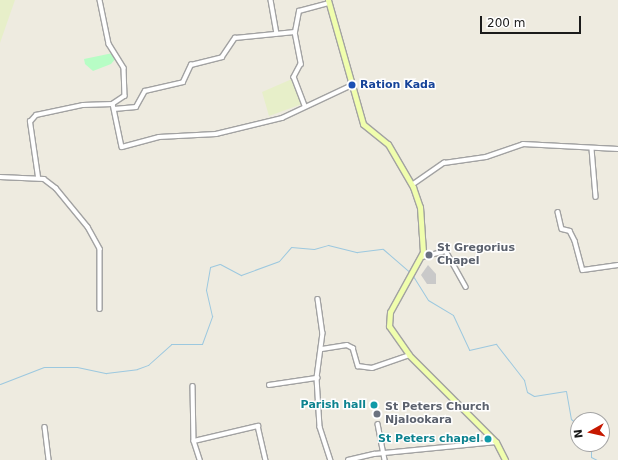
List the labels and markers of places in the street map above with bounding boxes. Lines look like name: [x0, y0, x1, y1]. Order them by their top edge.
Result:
place label: Ration Kada: [360, 78, 435, 92]
marker: Ration Kada: [347, 80, 357, 90]
place label: St Gregorius Chapel: [437, 242, 515, 268]
marker: St Gregorius Chapel: [424, 250, 434, 260]
place label: Parish hall: [301, 398, 366, 412]
marker: Parish hall: [369, 400, 379, 410]
place label: St Peters Church Njalookara: [385, 401, 490, 427]
marker: St Peters Church Njalookara: [372, 409, 382, 419]
place label: St Peters chapel: [378, 432, 480, 446]
marker: St Peters chapel: [483, 434, 493, 444]

